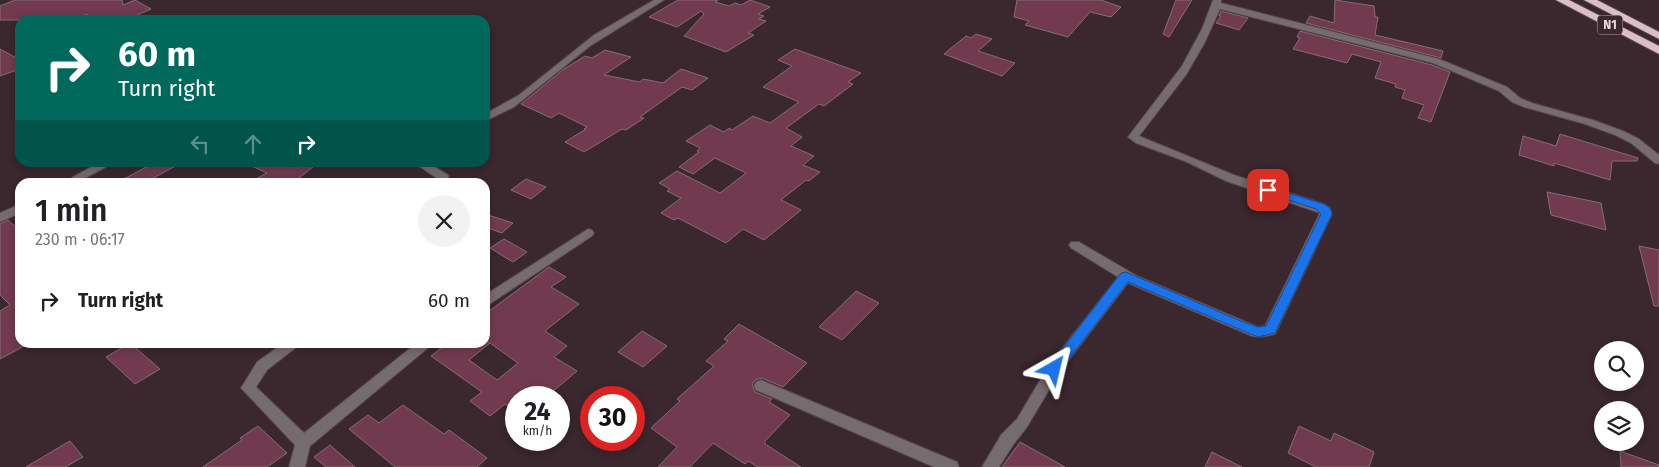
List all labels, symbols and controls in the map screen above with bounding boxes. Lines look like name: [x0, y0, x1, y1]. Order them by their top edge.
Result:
road number: N1: [1598, 16, 1622, 34]
text: 60 m: [118, 33, 196, 75]
icon: right: [35, 35, 100, 100]
text: Turn right: [118, 75, 215, 102]
icon: left: [186, 130, 214, 158]
icon: ahead: [239, 130, 267, 158]
icon: right: [292, 130, 320, 158]
pin: [1247, 169, 1289, 211]
icon: arrive: [1254, 176, 1282, 204]
text: 1 min: [35, 193, 107, 229]
button: close: [418, 195, 470, 247]
text: 230 m · 06:17: [35, 230, 125, 249]
icon: right: [35, 287, 63, 315]
text: Turn right: [78, 289, 163, 312]
text: 60 m: [428, 289, 470, 312]
map controls: [1594, 341, 1644, 451]
button: search: [1594, 341, 1644, 391]
position arrow: [1027, 342, 1079, 394]
speed limit sign: 30: [580, 386, 645, 451]
text: 24: [524, 397, 551, 427]
button: layers: [1594, 401, 1644, 451]
text: km/h: [523, 424, 552, 438]

